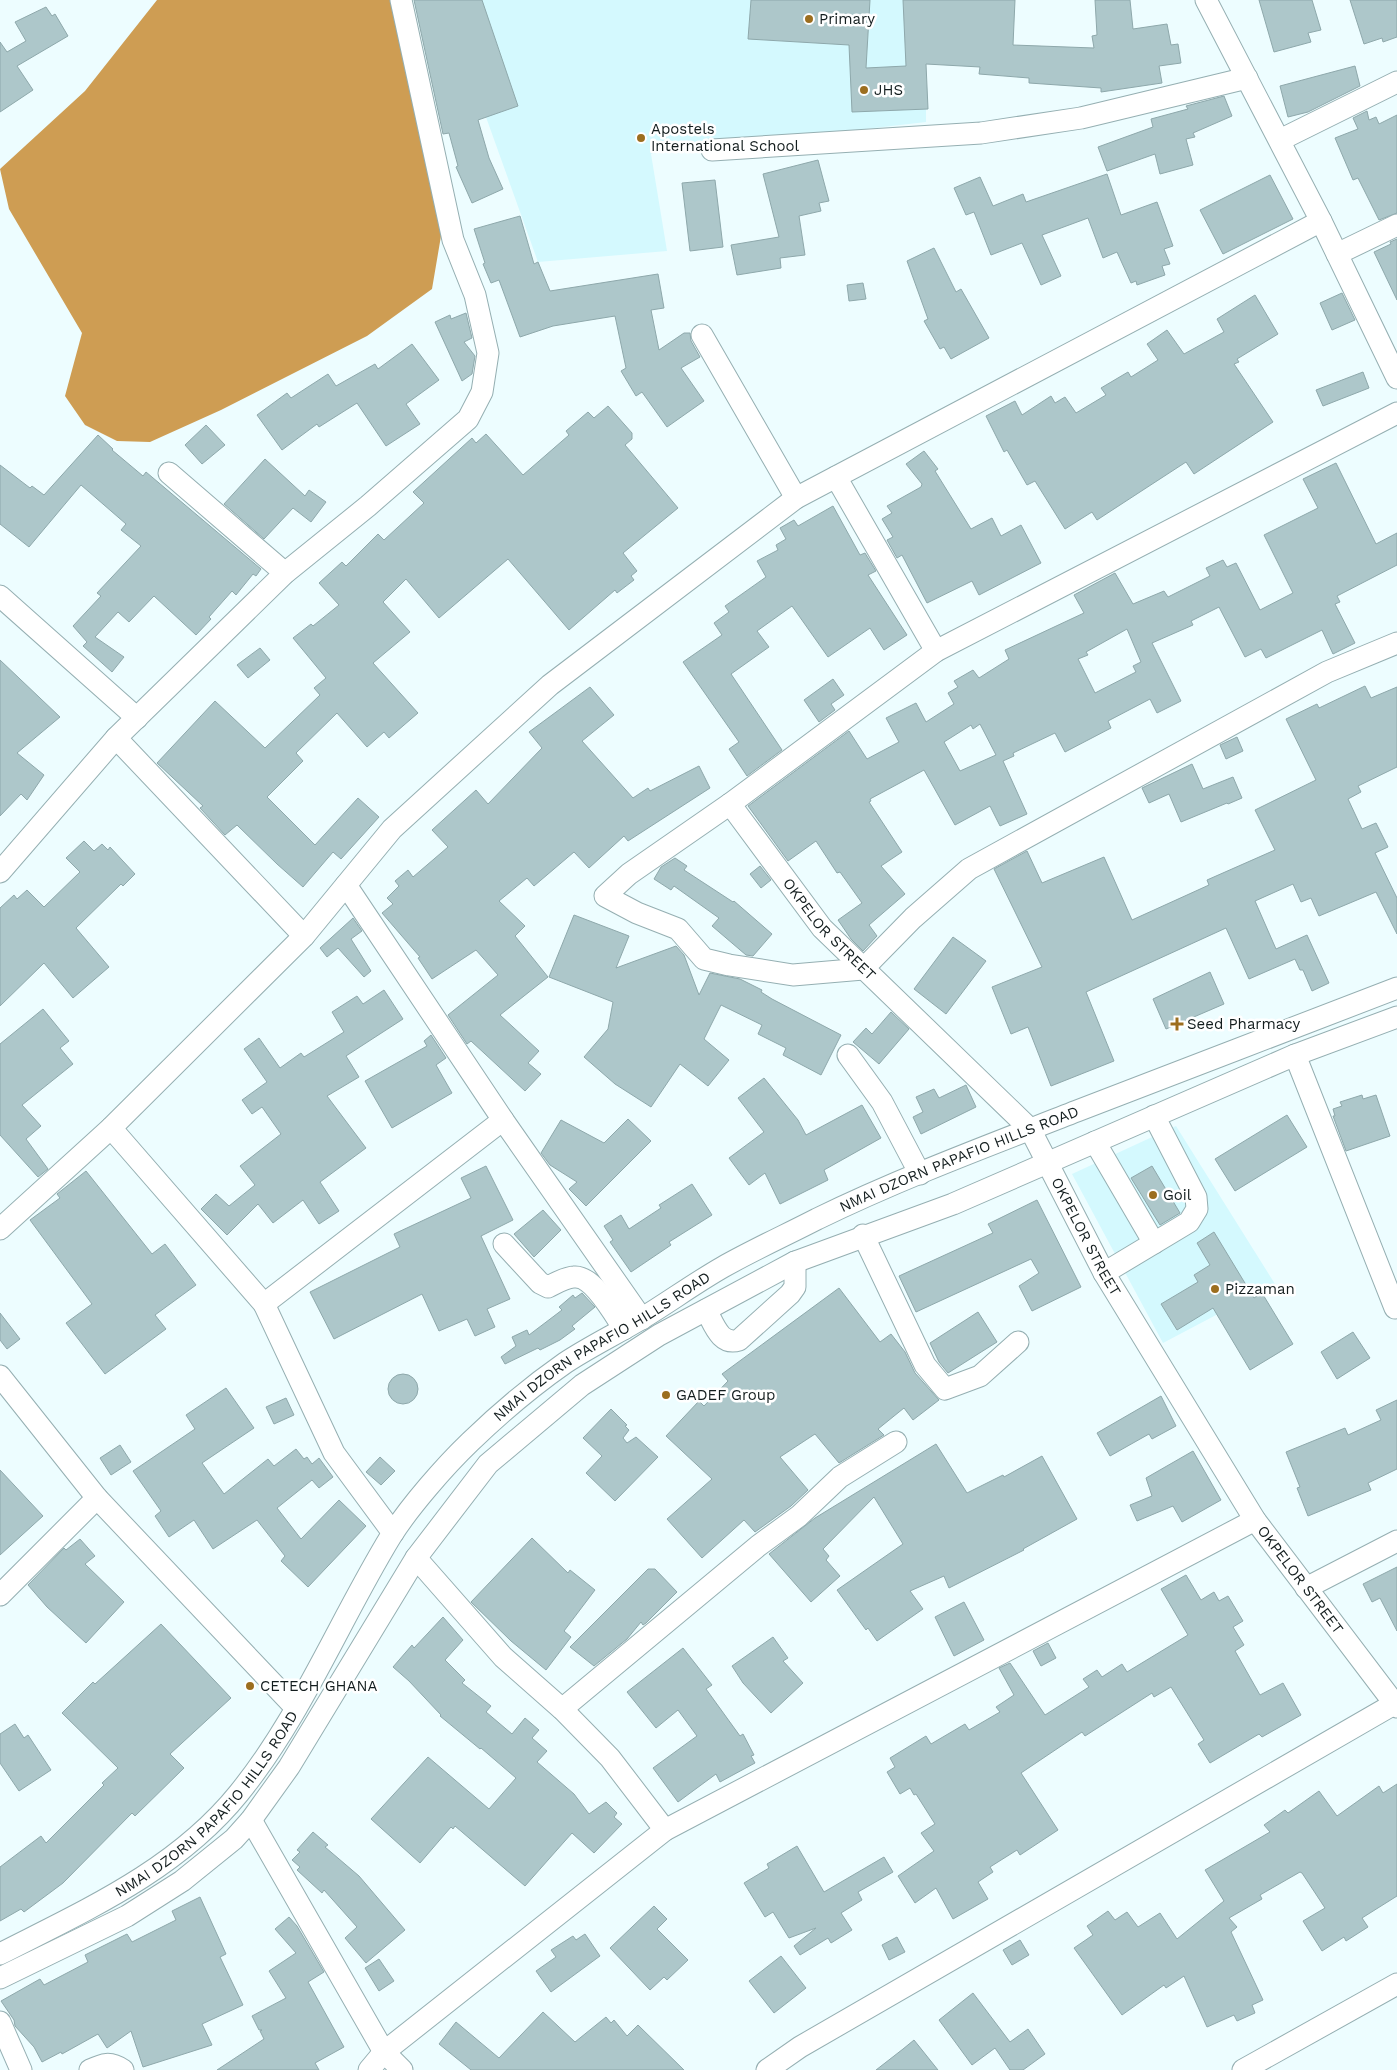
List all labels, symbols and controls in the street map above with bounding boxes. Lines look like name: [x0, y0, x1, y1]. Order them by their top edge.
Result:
place label: Primary: [819, 10, 875, 28]
marker: Primary: [803, 13, 815, 25]
place label: JHS: [874, 81, 903, 99]
marker: JHS: [858, 84, 870, 96]
place label: Apostels International School: [651, 120, 800, 155]
marker: Apostels International School: [635, 132, 647, 144]
street label: OKPELOR STREET: [779, 874, 879, 984]
place label: Seed Pharmacy: [1187, 1015, 1300, 1033]
marker: Seed Pharmacy: [1171, 1018, 1183, 1030]
street label: NMAI DZORN PAPAFIO HILLS ROAD: [837, 1102, 1081, 1216]
street label: OKPELOR STREET: [1047, 1174, 1125, 1299]
place label: Goil: [1163, 1186, 1192, 1204]
marker: Goil: [1147, 1189, 1159, 1201]
street label: NMAI DZORN PAPAFIO HILLS ROAD: [490, 1268, 713, 1425]
place label: Pizzaman: [1225, 1280, 1295, 1298]
marker: Pizzaman: [1209, 1283, 1221, 1295]
place label: GADEF Group: [676, 1386, 775, 1404]
marker: GADEF Group: [660, 1389, 672, 1401]
street label: OKPELOR STREET: [1253, 1522, 1347, 1637]
place label: CETECH GHANA: [260, 1677, 377, 1695]
marker: CETECH GHANA: [244, 1680, 256, 1692]
street label: NMAI DZORN PAPAFIO HILLS ROAD: [112, 1707, 302, 1901]

